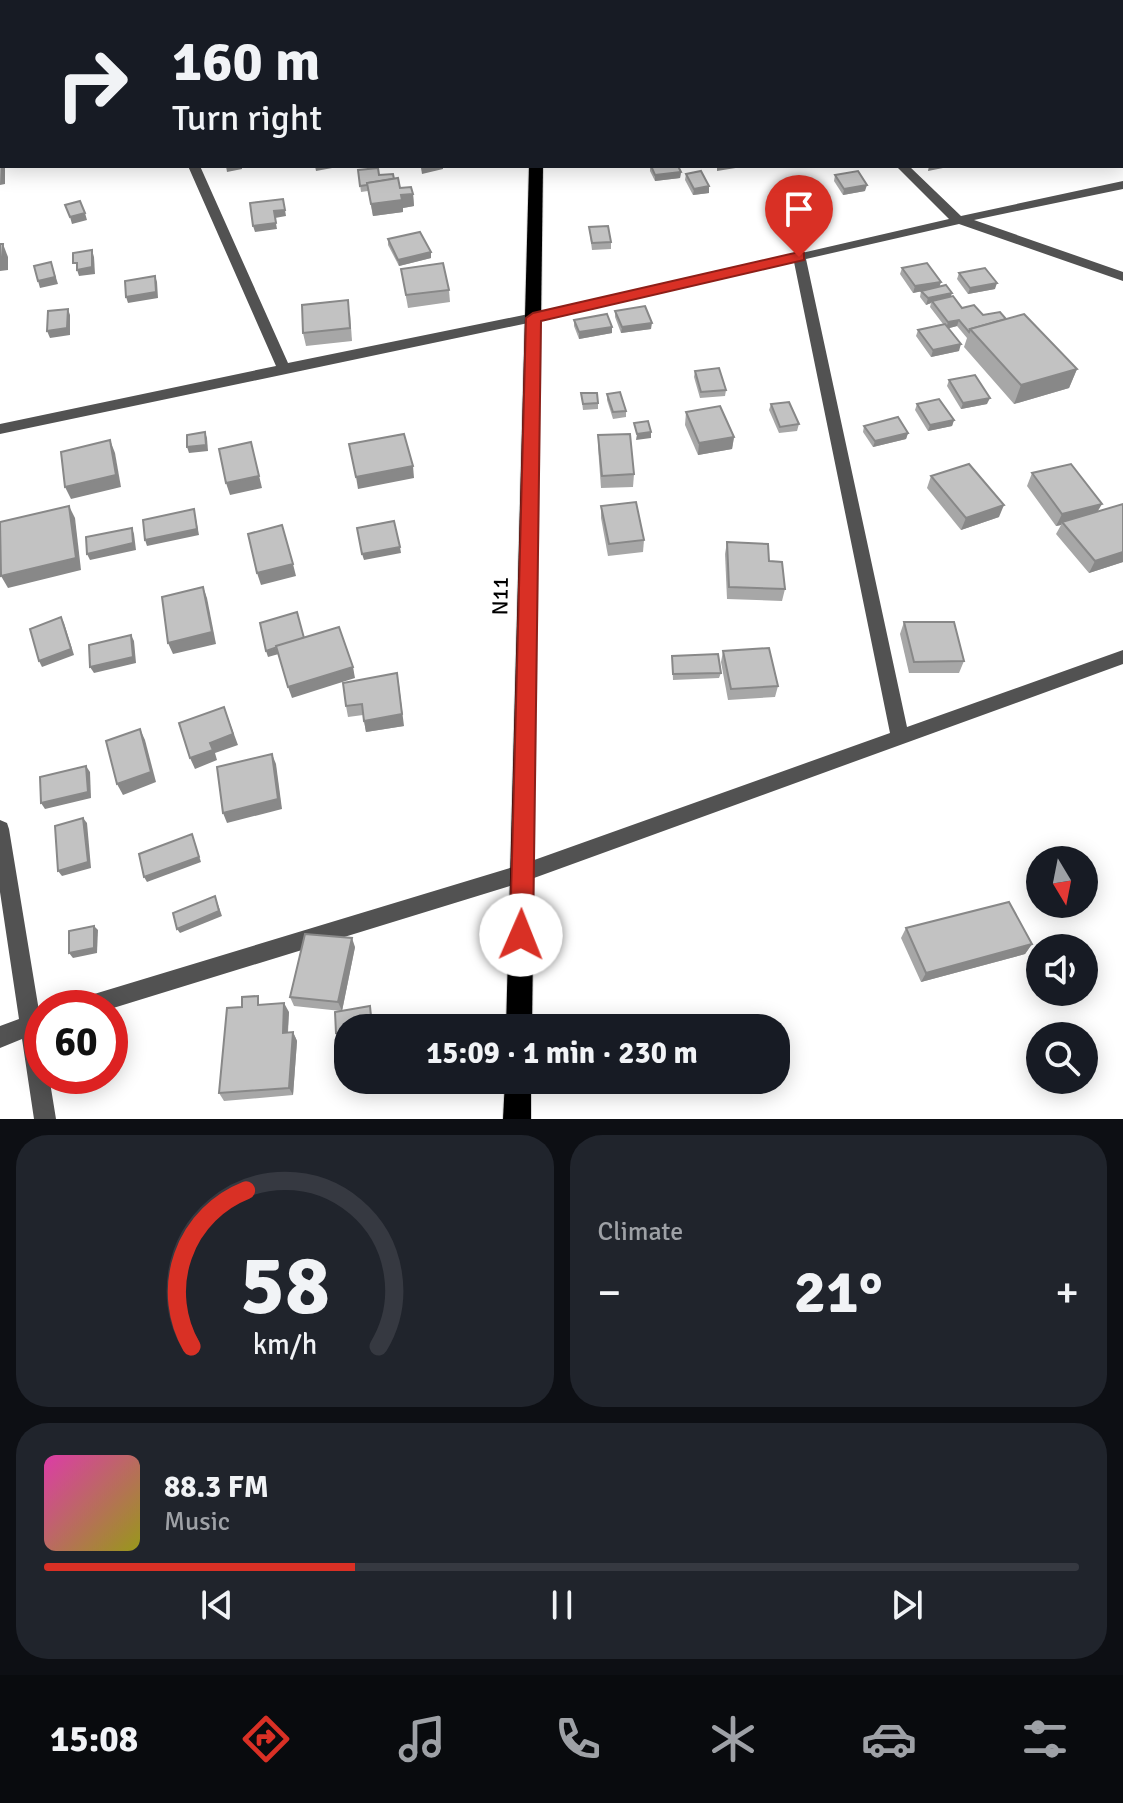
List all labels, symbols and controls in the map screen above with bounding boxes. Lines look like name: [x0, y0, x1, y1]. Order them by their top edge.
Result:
text: 160 m: [172, 27, 320, 96]
icon: right: [40, 32, 144, 136]
text: Turn right: [172, 96, 322, 141]
pin: [765, 175, 833, 257]
icon: arrive: [777, 187, 821, 231]
street label: N11: [486, 576, 514, 616]
north arrow: [1026, 846, 1098, 918]
map controls: [1026, 846, 1098, 1094]
position arrow: [479, 893, 563, 977]
button: sound: [1026, 934, 1098, 1006]
speed limit sign: 60: [24, 990, 128, 1094]
button: search: [1026, 1022, 1098, 1094]
text: 15:09 · 1 min · 230 m: [426, 1035, 698, 1072]
text: Climate: [598, 1216, 683, 1248]
text: 58: [240, 1235, 330, 1337]
text: 21°: [794, 1256, 883, 1330]
text: −: [598, 1266, 621, 1320]
text: +: [1055, 1266, 1079, 1320]
text: km/h: [252, 1327, 317, 1362]
text: 88.3 FM: [164, 1469, 269, 1506]
text: Music: [164, 1506, 230, 1538]
icon: previous: [195, 1583, 239, 1627]
icon: pause: [540, 1583, 584, 1627]
icon: next: [885, 1583, 929, 1627]
icon: directions: [238, 1711, 294, 1767]
icon: music: [394, 1711, 450, 1767]
icon: phone: [550, 1711, 606, 1767]
icon: climate: [705, 1711, 761, 1767]
icon: car: [861, 1711, 917, 1767]
icon: filters: [1017, 1711, 1073, 1767]
text: 15:08: [50, 1717, 138, 1762]

